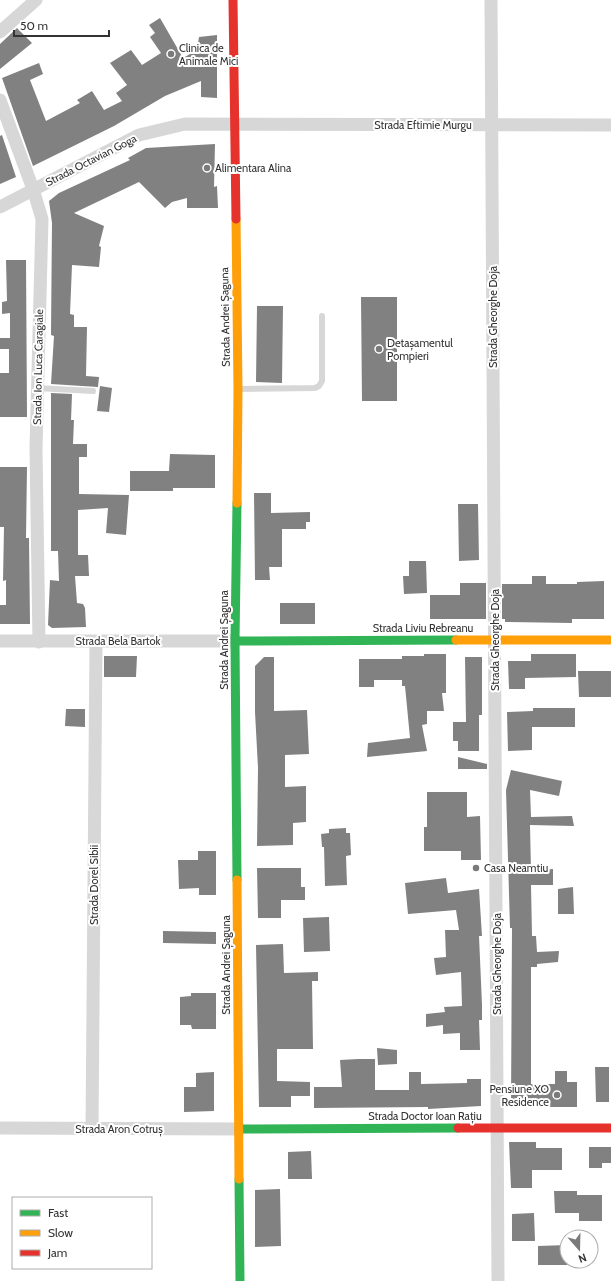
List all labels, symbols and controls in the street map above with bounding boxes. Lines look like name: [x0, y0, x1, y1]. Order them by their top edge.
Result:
scale bar: [14, 12, 109, 38]
text: 50 m: [20, 18, 48, 33]
place label: Clinica de Animale Mici: [179, 41, 238, 68]
marker: Clinica de Animale Mici: [166, 49, 176, 59]
street label: Strada Eftimie Murgu: [374, 118, 472, 132]
street label: Strada Octavian Goga: [43, 131, 140, 189]
place label: Alimentara Alina: [215, 161, 292, 175]
marker: Alimentara Alina: [202, 163, 212, 173]
street label: Strada Gheorghe Doja: [486, 265, 500, 368]
street label: Strada Andrei Șaguna: [217, 266, 234, 367]
street label: Strada Ion Luca Caragiale: [30, 309, 46, 425]
place label: Detașamentul Pompieri: [387, 336, 453, 363]
marker: Detașamentul Pompieri: [374, 344, 384, 354]
street label: Strada Gheorghe Doja: [488, 588, 502, 691]
street label: Strada Andrei Șaguna: [217, 589, 232, 690]
street label: Strada Liviu Rebreanu: [373, 621, 474, 635]
street label: Strada Bela Bartok: [75, 634, 161, 648]
street label: Strada Dorel Sibii: [87, 845, 101, 925]
place label: Casa Neamtiu: [484, 861, 548, 875]
marker: Casa Neamtiu: [471, 863, 481, 873]
street label: Strada Gheorghe Doja: [490, 912, 504, 1015]
street label: Strada Andrei Șaguna: [219, 914, 234, 1015]
place label: Pensiune XO Residence: [489, 1082, 550, 1109]
marker: Pensiune XO Residence: [552, 1090, 562, 1100]
street label: Strada Doctor Ioan Rațiu: [368, 1109, 482, 1124]
street label: Strada Aron Cotruș: [75, 1122, 163, 1137]
legend: [12, 1197, 152, 1269]
text: Fast: [48, 1205, 68, 1220]
text: Slow: [48, 1225, 73, 1240]
north arrow: [559, 1229, 599, 1269]
text: Jam: [47, 1245, 67, 1260]
text: N: [576, 1250, 588, 1266]

